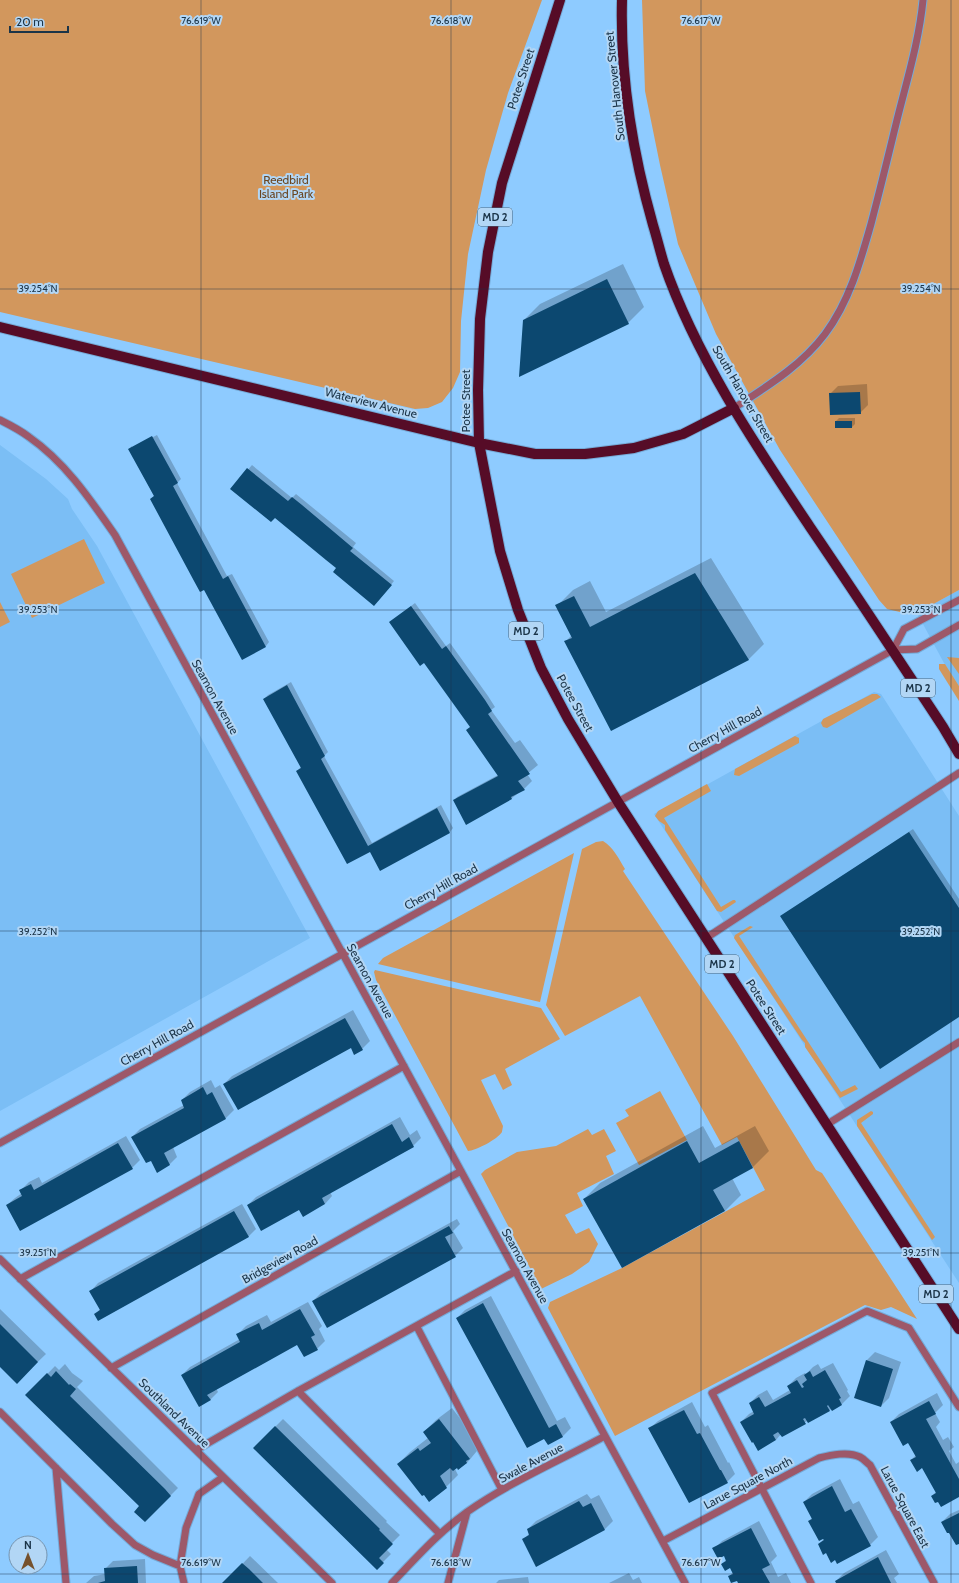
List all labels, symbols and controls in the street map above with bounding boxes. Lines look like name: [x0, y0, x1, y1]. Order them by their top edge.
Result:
scale bar: [10, 8, 68, 34]
text: 20 m: [16, 14, 44, 29]
text: 76.619°W: [181, 14, 221, 27]
text: 76.618°W: [431, 14, 471, 27]
text: 76.617°W: [682, 14, 721, 27]
street label: South Hanover Street: [601, 31, 628, 141]
street label: Potee Street: [504, 47, 537, 111]
park label: Reedbird Island Park: [259, 172, 314, 201]
road number: MD 2: [478, 208, 512, 226]
text: 39.254°N: [18, 282, 58, 295]
text: 39.254°N: [901, 282, 941, 295]
street label: South Hanover Street: [710, 342, 777, 445]
street label: Potee Street: [458, 369, 473, 433]
street label: Waterview Avenue: [323, 384, 419, 421]
text: 39.253°N: [19, 603, 57, 616]
text: 39.253°N: [902, 603, 940, 616]
road number: MD 2: [509, 622, 543, 640]
street label: Seamon Avenue: [189, 657, 242, 737]
street label: Potee Street: [554, 672, 597, 734]
road number: MD 2: [901, 679, 935, 697]
street label: Cherry Hill Road: [685, 703, 764, 756]
street label: Cherry Hill Road: [401, 860, 480, 913]
text: 39.252°N: [19, 925, 57, 938]
text: 39.252°N: [902, 925, 940, 938]
street label: Seamon Avenue: [344, 941, 397, 1021]
road number: MD 2: [705, 955, 739, 973]
street label: Potee Street: [743, 976, 790, 1037]
street label: Cherry Hill Road: [117, 1016, 196, 1069]
street label: Seamon Avenue: [499, 1226, 552, 1306]
street label: Bridgeview Road: [239, 1233, 320, 1287]
text: 39.251°N: [20, 1246, 56, 1259]
text: 39.251°N: [903, 1246, 939, 1259]
road number: MD 2: [919, 1285, 953, 1303]
street label: Southland Avenue: [136, 1375, 213, 1450]
street label: Swale Avenue: [496, 1439, 566, 1486]
street label: Larue Square North: [701, 1453, 795, 1512]
street label: Larue Square East: [878, 1463, 933, 1550]
north arrow: [8, 1535, 48, 1575]
text: N: [24, 1538, 32, 1552]
text: 76.619°W: [181, 1556, 221, 1569]
text: 76.618°W: [431, 1556, 471, 1569]
text: 76.617°W: [682, 1556, 721, 1569]

